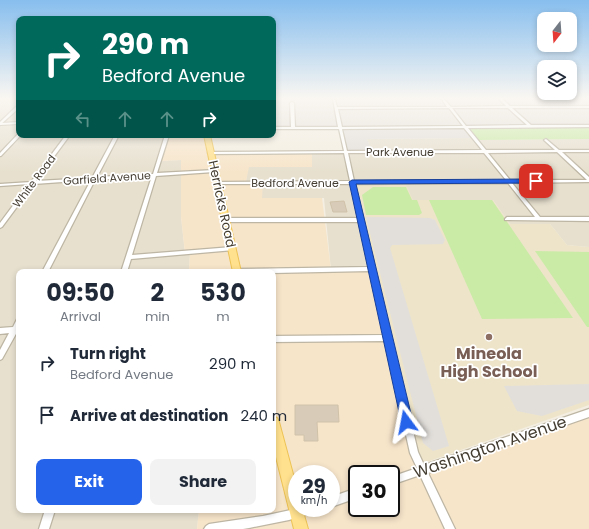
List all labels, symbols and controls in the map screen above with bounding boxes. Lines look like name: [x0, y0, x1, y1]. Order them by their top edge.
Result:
north arrow: [537, 12, 577, 52]
map controls: [537, 12, 577, 100]
text: 290 m: [102, 25, 189, 64]
icon: right: [36, 32, 88, 84]
button: layers: [537, 60, 577, 100]
text: Bedford Avenue: [102, 63, 245, 88]
icon: left: [72, 108, 94, 130]
icon: ahead: [114, 108, 136, 130]
icon: ahead: [156, 108, 178, 130]
icon: right: [198, 108, 220, 130]
street label: Park Avenue: [366, 144, 434, 160]
street label: White Road: [9, 151, 59, 211]
street label: Herricks Road: [203, 159, 241, 249]
pin: [519, 164, 553, 198]
street label: Garfield Avenue: [63, 167, 151, 189]
icon: arrive: [525, 170, 547, 192]
street label: Bedford Avenue: [251, 175, 339, 191]
text: 09:50: [46, 276, 115, 309]
text: 2: [150, 276, 164, 309]
text: 530: [200, 276, 246, 309]
text: Arrival: [60, 307, 101, 326]
text: min: [145, 307, 170, 326]
text: m: [216, 307, 230, 326]
marker: Mineola High School: [484, 332, 494, 342]
place label: Mineola High School: [441, 342, 537, 383]
text: Turn right: [70, 343, 146, 364]
icon: right: [36, 352, 58, 374]
text: 290 m: [209, 353, 256, 374]
text: Bedford Avenue: [70, 365, 173, 384]
position arrow: [385, 401, 427, 443]
icon: arrive: [36, 404, 58, 426]
text: Arrive at destination: [70, 405, 228, 426]
text: 240 m: [240, 405, 287, 426]
street label: Washington Avenue: [410, 410, 570, 484]
button: Exit: [36, 459, 142, 505]
button: Share: [150, 459, 256, 505]
speed limit sign: 30: [348, 465, 400, 517]
text: 29: [302, 472, 326, 500]
text: km/h: [301, 493, 327, 508]

